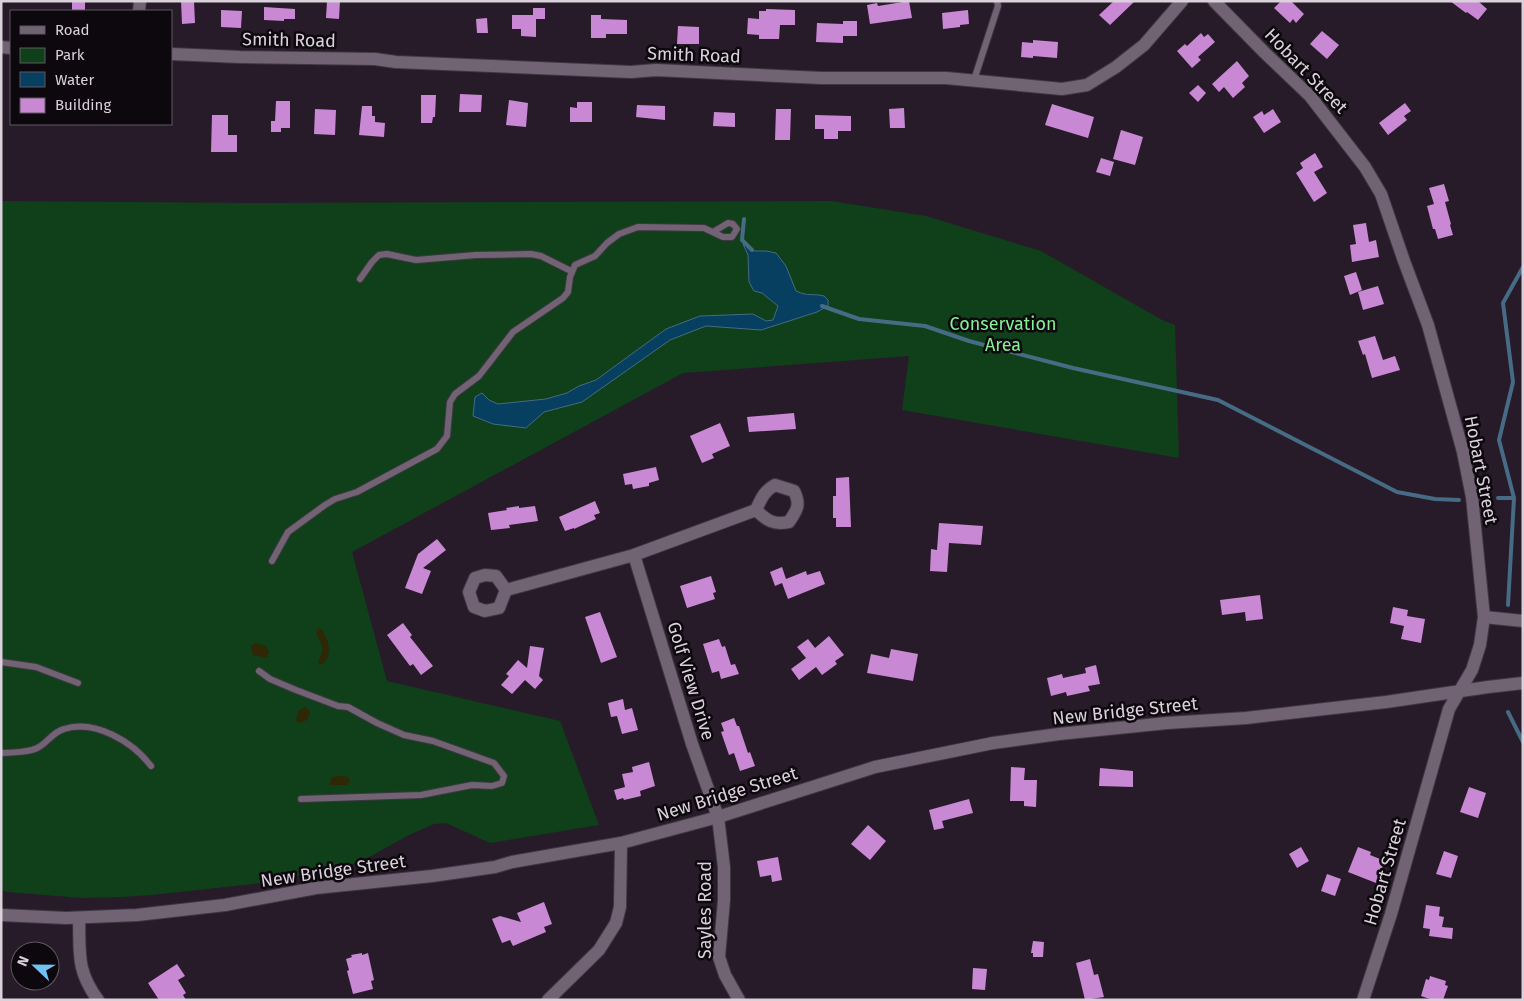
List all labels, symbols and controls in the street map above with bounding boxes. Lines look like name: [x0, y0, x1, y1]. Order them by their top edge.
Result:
legend: [10, 10, 172, 125]
text: Road: [55, 21, 90, 39]
street label: Hobart Street: [1260, 24, 1353, 119]
street label: Smith Road: [242, 28, 336, 52]
street label: Smith Road: [647, 42, 741, 68]
text: Park: [55, 46, 85, 64]
text: Water: [55, 71, 94, 89]
text: Building: [55, 96, 111, 114]
park label: Conservation Area: [950, 313, 1056, 356]
street label: Hobart Street: [1460, 414, 1502, 527]
street label: Golf View Drive: [663, 619, 719, 743]
street label: New Bridge Street: [1051, 692, 1199, 730]
street label: New Bridge Street: [654, 762, 801, 826]
street label: Hobart Street: [1359, 816, 1411, 928]
street label: New Bridge Street: [259, 850, 407, 892]
street label: Sayles Road: [694, 861, 716, 959]
north arrow: [10, 941, 60, 991]
text: N: [14, 954, 33, 969]

